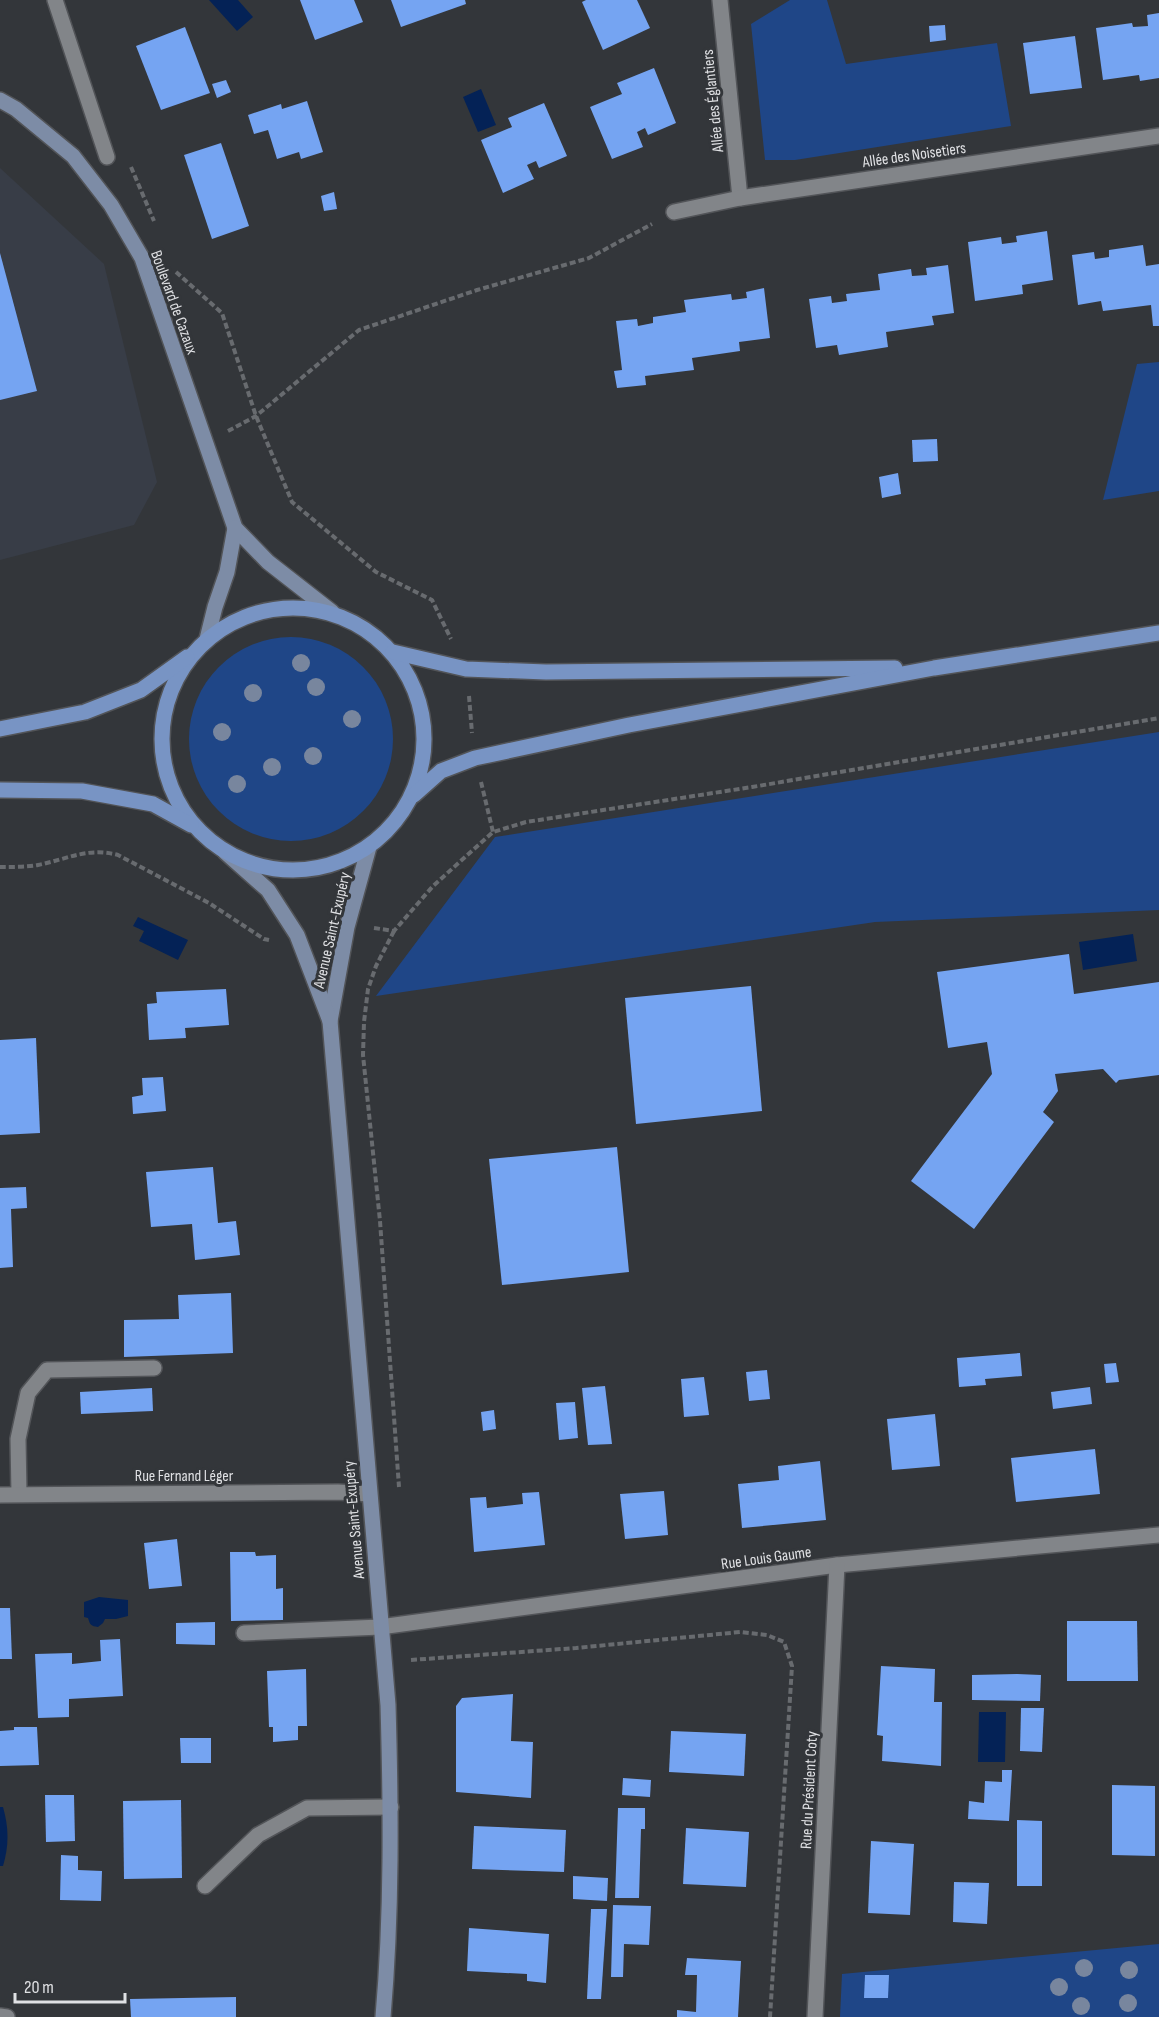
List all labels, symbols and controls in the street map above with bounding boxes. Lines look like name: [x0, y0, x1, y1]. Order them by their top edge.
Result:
street label: Allée des Églantiers: [699, 48, 728, 154]
street label: Allée des Noisetiers: [860, 139, 967, 172]
street label: Boulevard de Cazaux: [146, 248, 201, 357]
street label: Avenue Saint-Exupéry: [310, 870, 355, 991]
street label: Avenue Saint-Exupéry: [340, 1460, 369, 1581]
street label: Rue Fernand Léger: [135, 1467, 234, 1486]
street label: Rue Louis Gaume: [720, 1543, 813, 1574]
street label: Rue du Président Coty: [797, 1731, 822, 1850]
scale bar: [15, 1966, 124, 2004]
text: 20 m: [24, 1977, 54, 1998]

